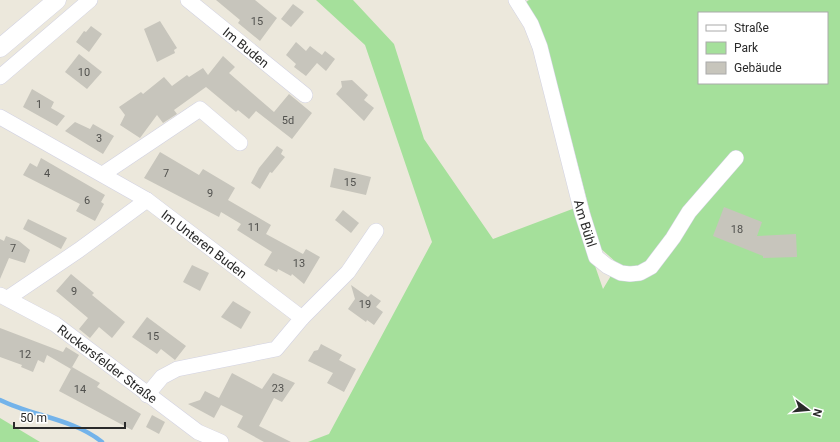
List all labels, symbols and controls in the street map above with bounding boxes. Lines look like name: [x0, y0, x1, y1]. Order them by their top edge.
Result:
legend: [698, 12, 828, 84]
house number: 15: [251, 15, 263, 28]
text: Straße: [734, 21, 769, 35]
street label: Im Buden: [220, 25, 272, 71]
text: Park: [734, 41, 759, 55]
text: Gebäude: [734, 61, 782, 75]
house number: 10: [78, 66, 90, 79]
house number: 1: [36, 98, 42, 111]
house number: 5d: [282, 114, 294, 127]
house number: 3: [96, 132, 102, 145]
house number: 4: [44, 167, 50, 180]
house number: 7: [163, 167, 169, 180]
house number: 15: [344, 176, 356, 189]
house number: 9: [207, 187, 213, 200]
house number: 6: [84, 194, 90, 207]
street label: Am Bühl: [571, 198, 599, 249]
street label: Im Unteren Buden: [158, 207, 250, 281]
house number: 11: [248, 221, 260, 234]
house number: 18: [731, 223, 743, 236]
house number: 7: [10, 242, 16, 255]
house number: 13: [293, 257, 305, 270]
house number: 9: [71, 285, 77, 298]
house number: 19: [359, 298, 371, 311]
street label: Ruckersfelder Straße: [55, 322, 160, 406]
house number: 15: [147, 330, 159, 343]
house number: 12: [19, 348, 31, 361]
house number: 23: [272, 382, 284, 395]
house number: 14: [74, 383, 86, 396]
north arrow: [788, 390, 828, 430]
scale bar: [14, 404, 125, 430]
text: N: [810, 407, 824, 418]
text: 50 m: [20, 411, 47, 425]

